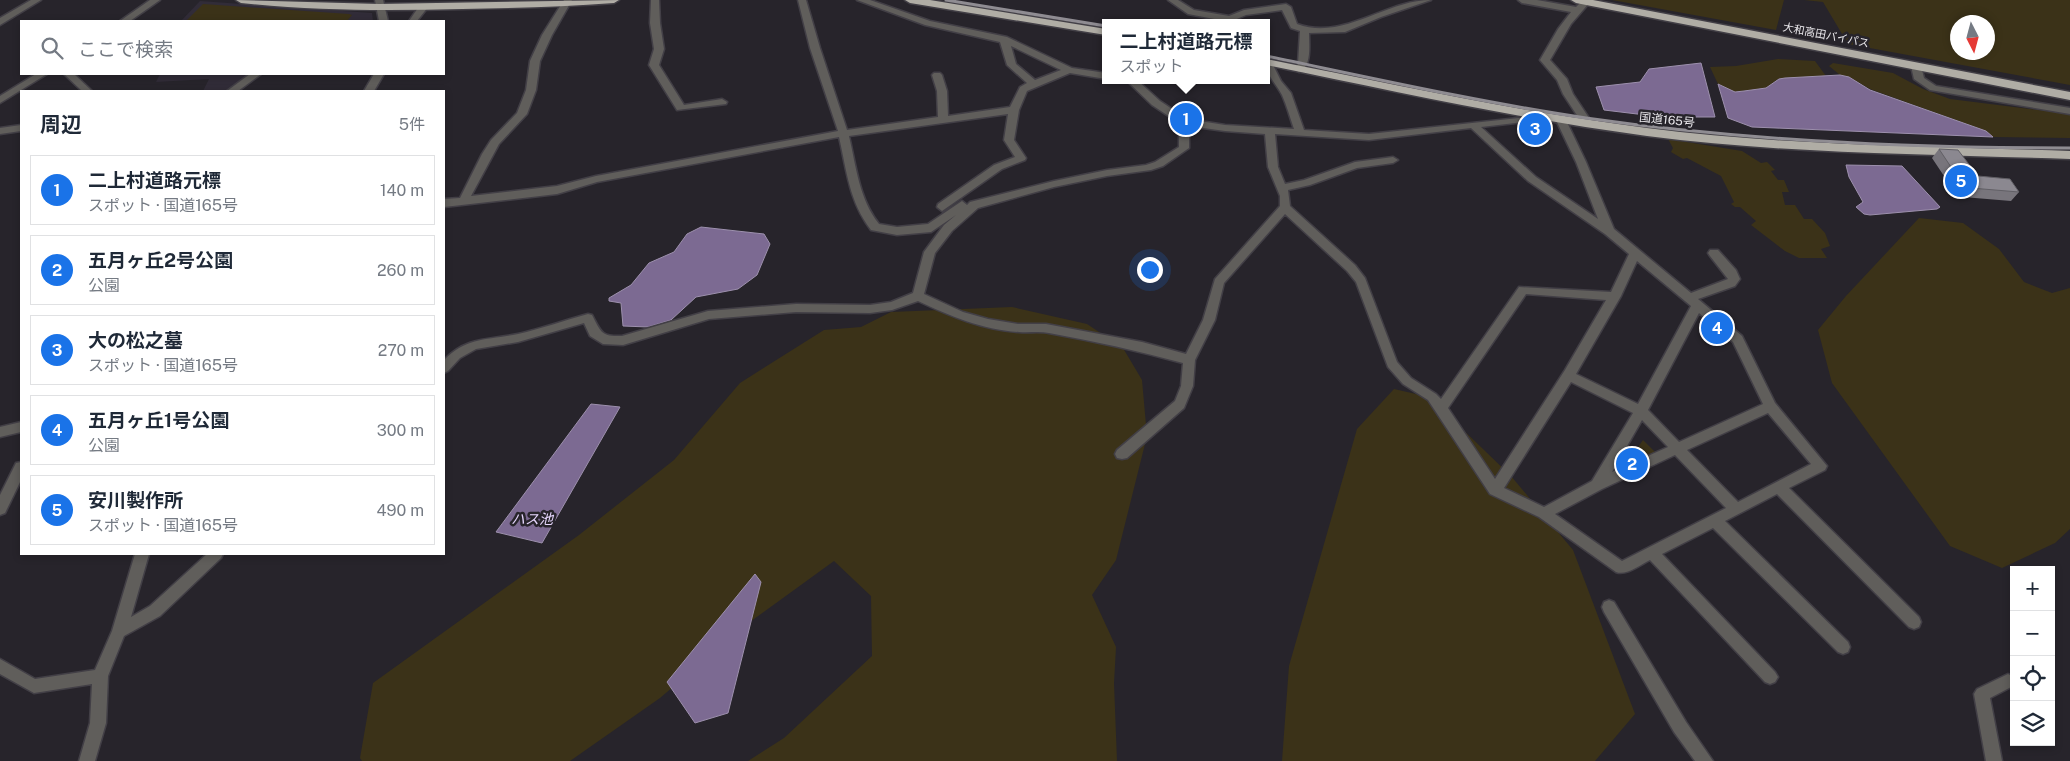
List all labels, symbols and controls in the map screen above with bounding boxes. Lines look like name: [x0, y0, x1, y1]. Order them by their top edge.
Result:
north arrow: [1950, 15, 1995, 60]
popup: [1102, 19, 1270, 84]
search box: [20, 20, 445, 75]
street label: 大和高田バイパス: [1782, 21, 1870, 49]
text: 二上村道路元標: [1119, 30, 1253, 52]
icon: search: [38, 34, 66, 62]
text: ここで検索: [78, 38, 173, 60]
text: スポット: [1119, 57, 1184, 76]
pin: 1: [1170, 100, 1202, 138]
pin: 3: [1519, 110, 1551, 148]
street label: 国道165号: [1638, 110, 1696, 130]
text: 周辺: [40, 112, 82, 137]
text: 5件: [399, 115, 425, 134]
pin: 5: [1945, 162, 1977, 200]
text: 二上村道路元標: [88, 169, 221, 191]
text: 1: [54, 181, 60, 200]
text: 140 m: [380, 181, 424, 200]
text: スポット · 国道165号: [88, 196, 238, 215]
text: 五月ヶ丘2号公園: [88, 249, 233, 271]
your location: [1137, 257, 1163, 283]
text: 2: [52, 261, 62, 280]
text: 260 m: [377, 261, 424, 280]
text: 公園: [88, 276, 120, 295]
pin: 4: [1701, 309, 1733, 347]
text: 大の松之墓: [88, 329, 183, 351]
text: 3: [52, 341, 62, 360]
text: 270 m: [378, 341, 424, 360]
text: スポット · 国道165号: [88, 356, 238, 375]
text: 五月ヶ丘1号公園: [88, 409, 229, 431]
text: 4: [52, 421, 62, 440]
text: 300 m: [377, 421, 424, 440]
text: 公園: [88, 436, 120, 455]
pin: 2: [1616, 445, 1648, 483]
text: 安川製作所: [88, 489, 183, 511]
text: 5: [52, 501, 62, 520]
text: 490 m: [377, 501, 424, 520]
water label: ハス池: [511, 511, 555, 527]
text: スポット · 国道165号: [88, 516, 238, 535]
map controls: [2010, 566, 2055, 746]
button: +: [2010, 566, 2055, 611]
button: −: [2010, 611, 2055, 656]
button: locate: [2010, 656, 2055, 701]
button: layers: [2010, 701, 2055, 746]

